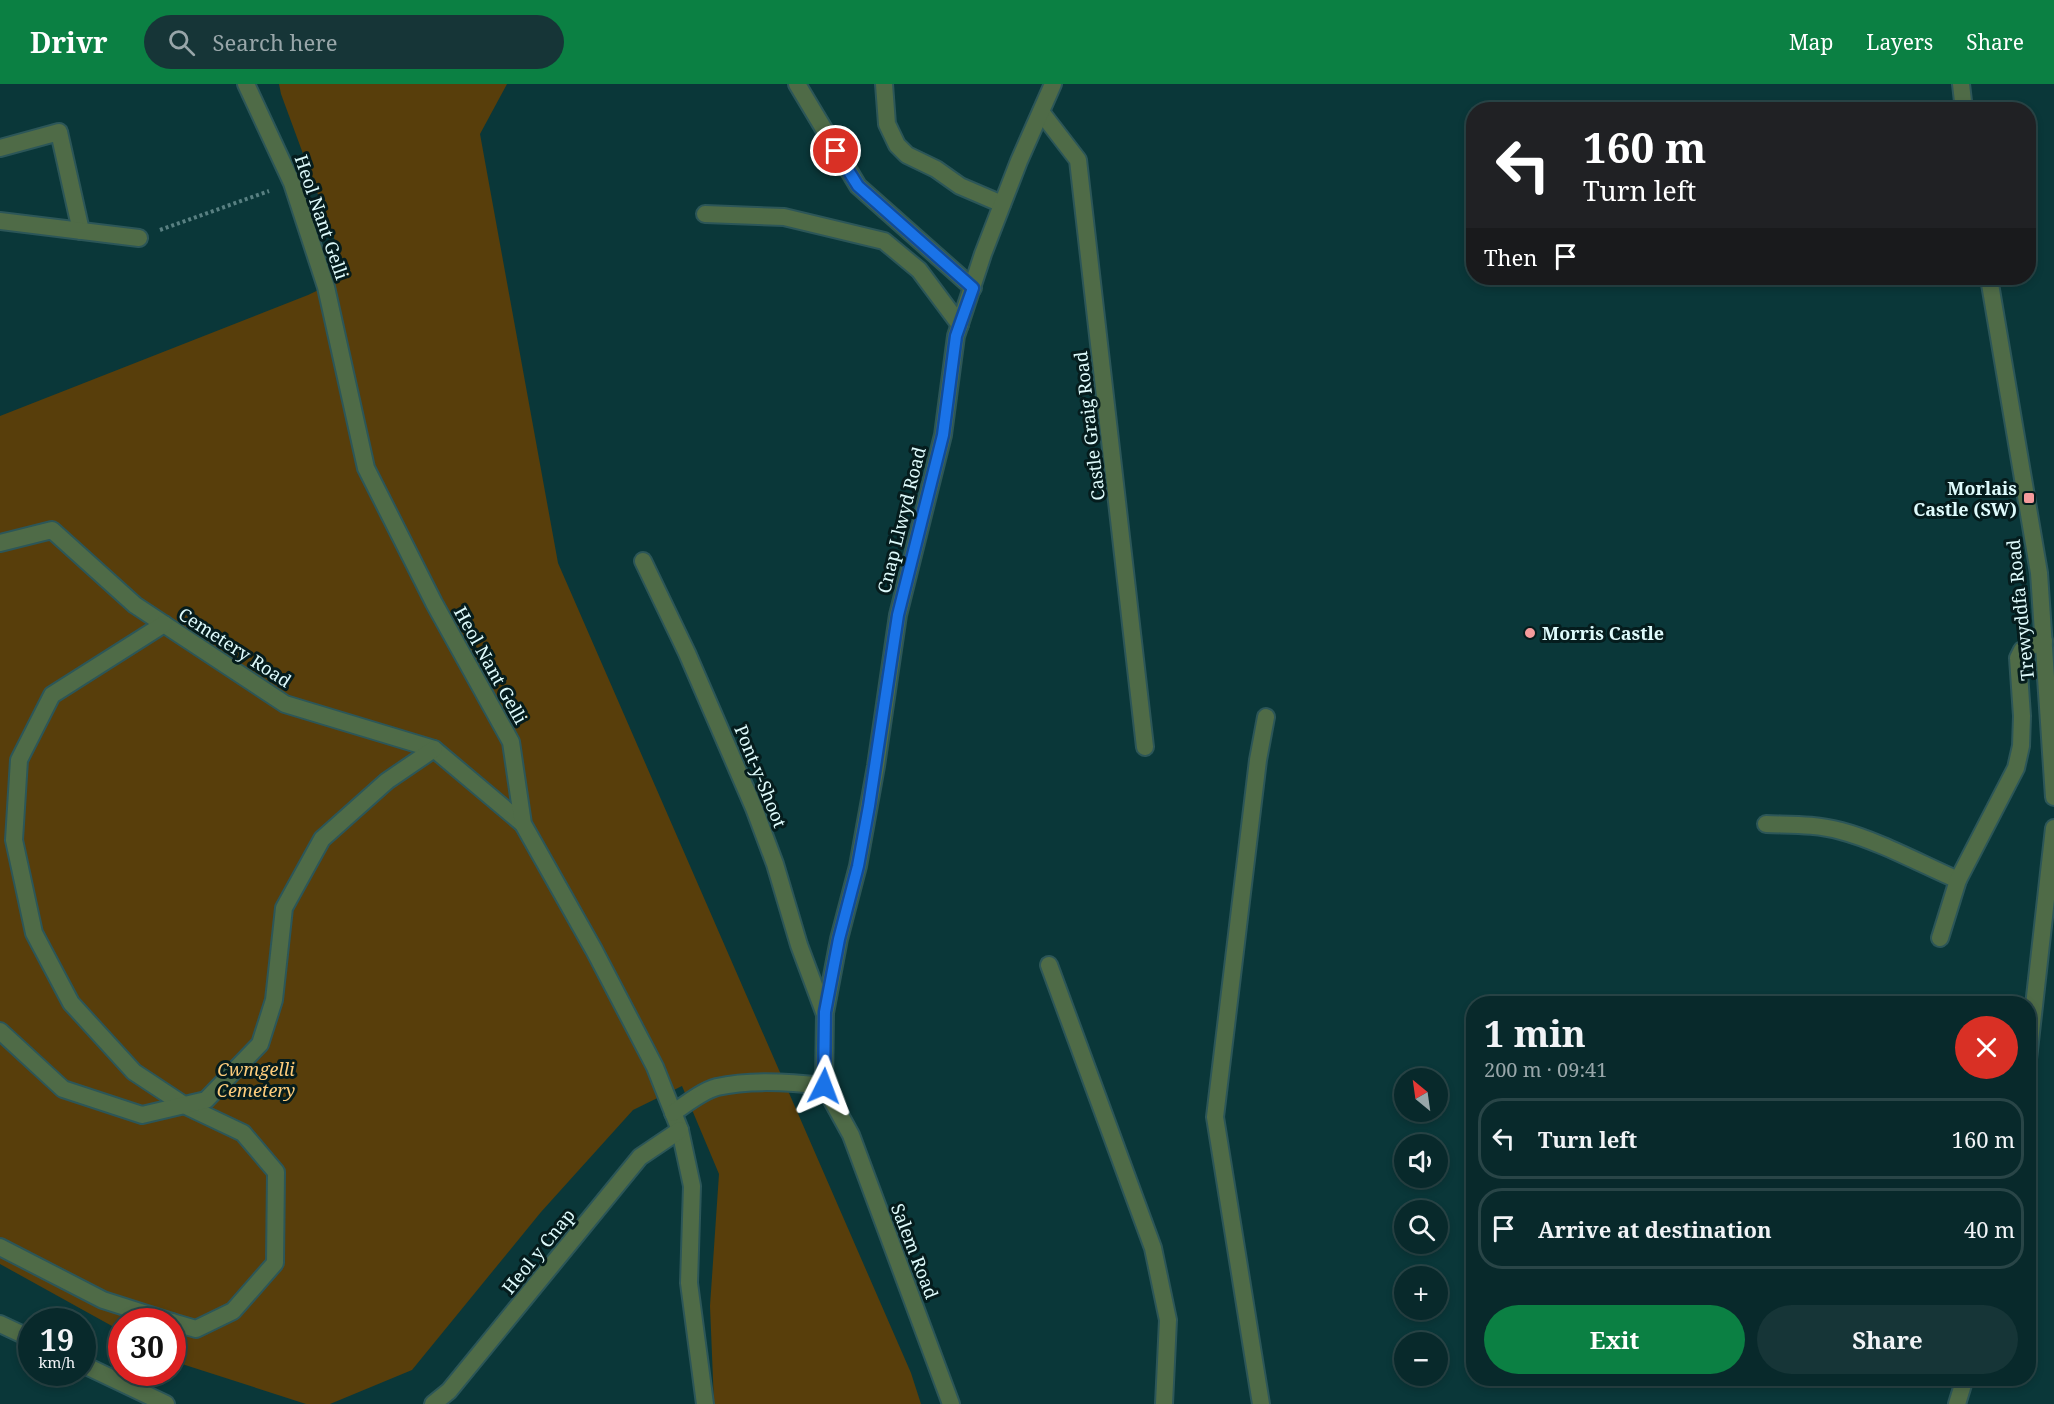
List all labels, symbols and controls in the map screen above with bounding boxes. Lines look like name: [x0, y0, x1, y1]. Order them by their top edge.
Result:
search box: [144, 15, 564, 69]
text: Drivr: [30, 23, 108, 61]
icon: search: [165, 26, 198, 59]
text: Search here: [213, 27, 337, 57]
text: Map: [1789, 28, 1833, 56]
text: Layers: [1866, 28, 1933, 56]
text: Share: [1966, 28, 2024, 56]
text: 160 m: [1583, 118, 1707, 175]
pin: [810, 125, 861, 176]
icon: left: [1484, 126, 1562, 204]
icon: arrive: [819, 134, 852, 167]
street label: Heol Nant Gelli: [289, 151, 355, 283]
text: Turn left: [1583, 172, 1696, 209]
icon: arrive: [1549, 240, 1582, 273]
text: Then: [1484, 242, 1537, 272]
street label: Castle Graig Road: [1068, 350, 1110, 502]
street label: Cnap Llwyd Road: [871, 444, 931, 596]
place label: Morlais Castle (SW): [1913, 476, 2017, 521]
marker: Morlais Castle (SW): [2022, 491, 2036, 505]
street label: Trewyddfa Road: [2001, 538, 2039, 682]
street label: Cemetery Road: [174, 602, 296, 692]
street label: Heol Nant Gelli: [449, 602, 533, 728]
place label: Morris Castle: [1542, 621, 1664, 645]
marker: Morris Castle: [1523, 626, 1537, 640]
street label: Pont-y-Shoot: [729, 721, 793, 831]
text: 1 min: [1484, 1009, 1586, 1058]
button: close: [1955, 1016, 2018, 1079]
position arrow: [792, 1054, 856, 1118]
text: 200 m · 09:41: [1484, 1056, 1607, 1083]
park label: Cwmgelli Cemetery: [217, 1057, 295, 1102]
north arrow: [1394, 1068, 1448, 1122]
map controls: [1394, 1068, 1448, 1386]
icon: left: [1487, 1122, 1520, 1155]
text: Turn left: [1538, 1124, 1637, 1154]
text: 160 m: [1952, 1124, 2015, 1154]
button: sound: [1394, 1134, 1448, 1188]
street label: Salem Road: [886, 1200, 944, 1302]
button: search: [1394, 1200, 1448, 1254]
street label: Heol y Cnap: [496, 1203, 580, 1299]
icon: arrive: [1487, 1212, 1520, 1245]
text: Arrive at destination: [1538, 1214, 1772, 1244]
text: 40 m: [1964, 1214, 2015, 1244]
button: +: [1394, 1266, 1448, 1320]
button: Exit: [1484, 1305, 1745, 1374]
button: Share: [1757, 1305, 2018, 1374]
speed limit sign: 30: [108, 1308, 186, 1386]
text: 19: [40, 1319, 74, 1360]
button: −: [1394, 1332, 1448, 1386]
text: km/h: [39, 1352, 75, 1372]

